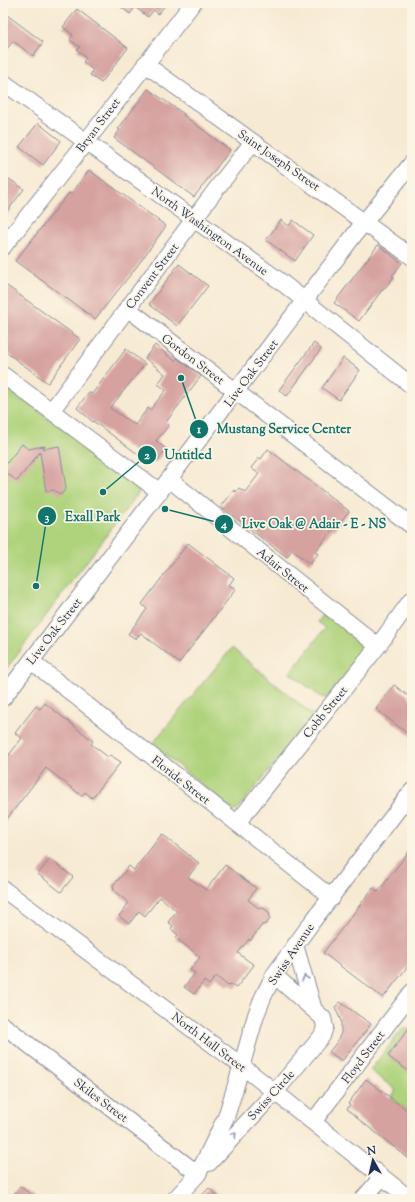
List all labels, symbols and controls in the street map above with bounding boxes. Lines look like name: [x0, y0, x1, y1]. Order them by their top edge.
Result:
street label: Bryan Street: [72, 95, 125, 157]
street label: Saint Joseph Street: [233, 126, 323, 196]
street label: North Washington Avenue: [147, 183, 272, 281]
street label: Convent Street: [122, 240, 184, 313]
street label: Gordon Street: [157, 330, 228, 389]
street label: Live Oak Street: [220, 336, 283, 411]
callout: Mustang Service Center: [189, 416, 360, 441]
text: 1: [196, 421, 202, 439]
text: Mustang Service Center: [217, 421, 351, 439]
callout: Untitled: [137, 442, 220, 467]
text: 2: [144, 447, 150, 465]
text: Untitled: [164, 447, 212, 465]
callout: Exall Park: [37, 504, 129, 529]
text: 3: [45, 509, 50, 527]
text: Exall Park: [65, 509, 122, 527]
callout: Live Oak @ Adair - E - NS: [214, 511, 395, 536]
text: 4: [220, 516, 227, 534]
text: Live Oak @ Adair - E - NS: [242, 516, 387, 534]
street label: Adair Street: [252, 544, 312, 598]
street label: Live Oak Street: [23, 594, 87, 669]
street label: Cobb Street: [299, 683, 352, 743]
street label: Floride Street: [147, 752, 214, 809]
street label: Swiss Avenue: [264, 920, 320, 989]
one-way arrow: [301, 974, 310, 981]
street label: North Hall Street: [167, 1009, 250, 1077]
street label: Floyd Street: [338, 1027, 390, 1088]
street label: Swiss Circle: [244, 1066, 300, 1125]
street label: Skiles Street: [69, 1074, 131, 1127]
one-way arrow: [230, 1133, 237, 1140]
north arrow: [353, 1140, 393, 1180]
text: N: [365, 1143, 377, 1160]

